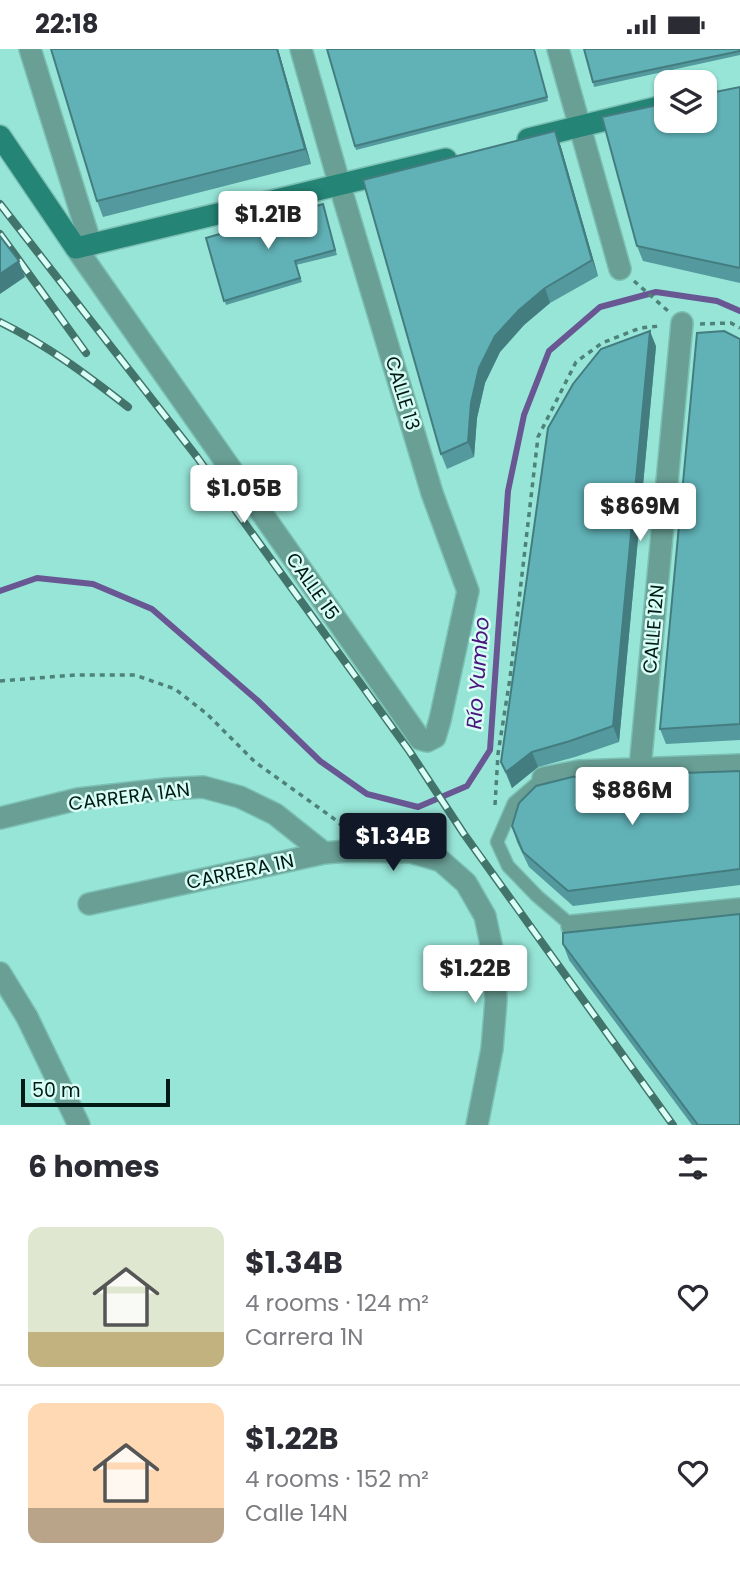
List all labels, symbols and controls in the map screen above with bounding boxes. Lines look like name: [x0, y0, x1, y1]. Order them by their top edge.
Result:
text: 22:18: [35, 6, 99, 42]
map controls: [654, 70, 717, 133]
button: layers: [654, 70, 717, 133]
pin: $1.21B: [211, 191, 325, 251]
text: $1.21B: [234, 198, 302, 230]
street label: CALLE 13: [379, 353, 427, 433]
pin: $1.05B: [187, 465, 301, 525]
text: $1.05B: [206, 472, 282, 504]
pin: $869M: [591, 483, 689, 543]
text: $869M: [600, 490, 680, 522]
street label: CALLE 15: [280, 547, 346, 625]
street label: CALLE 12N: [636, 583, 671, 675]
water label: Río Yumbo: [459, 616, 496, 730]
pin: $886M: [583, 767, 681, 827]
text: $886M: [592, 774, 672, 806]
street label: CARRERA 1AN: [67, 776, 191, 817]
pin: $1.34B: [336, 813, 450, 873]
text: $1.34B: [356, 820, 430, 852]
street label: CARRERA 1N: [184, 847, 296, 896]
pin: $1.22B: [418, 946, 532, 1005]
text: $1.22B: [439, 952, 511, 984]
scale bar: [21, 1076, 170, 1108]
text: 50 m: [32, 1077, 81, 1104]
text: 6 homes: [28, 1145, 160, 1188]
icon: filters: [674, 1148, 712, 1186]
text: $1.34B: [245, 1241, 343, 1284]
icon: home: [84, 1255, 168, 1339]
icon: heart: [674, 1278, 712, 1316]
text: 4 rooms · 124 m²: [245, 1287, 429, 1319]
text: Carrera 1N: [245, 1321, 364, 1353]
text: $1.22B: [245, 1417, 339, 1460]
icon: home: [84, 1431, 168, 1515]
icon: heart: [674, 1454, 712, 1492]
text: 4 rooms · 152 m²: [245, 1463, 429, 1495]
text: Calle 14N: [245, 1497, 348, 1529]

